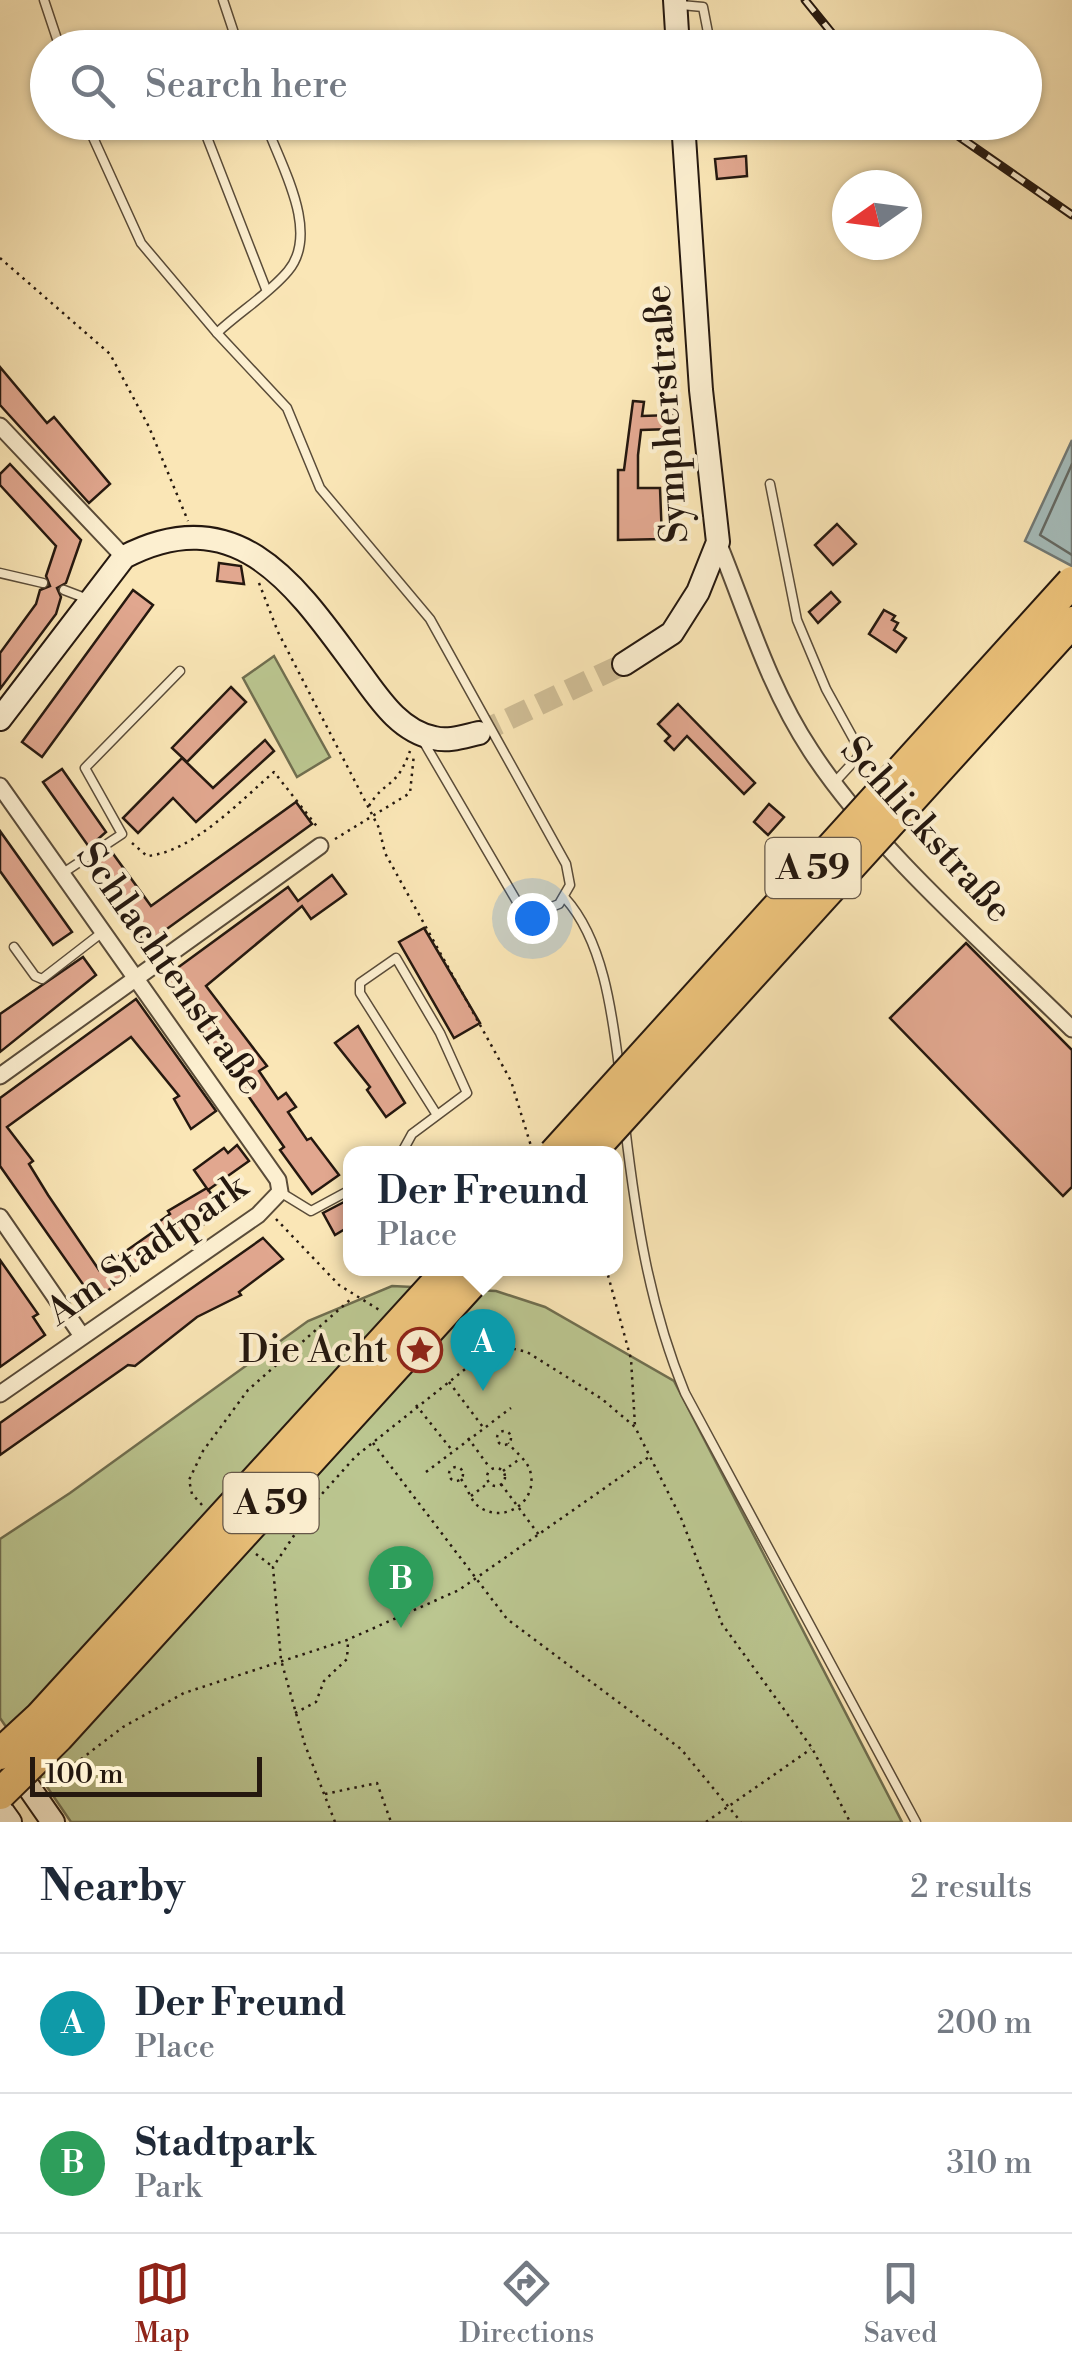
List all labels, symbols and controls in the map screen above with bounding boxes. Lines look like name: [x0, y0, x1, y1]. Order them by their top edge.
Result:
search box: [30, 30, 1042, 140]
icon: search: [65, 58, 120, 113]
text: Search here: [145, 62, 348, 109]
north arrow: [832, 170, 922, 260]
street label: Sympherstraße: [635, 283, 699, 545]
street label: Schlickstraße: [830, 727, 1022, 933]
street label: Schlachtenstraße: [66, 834, 274, 1104]
road number: A 59: [766, 838, 860, 898]
your location: [507, 893, 558, 944]
popup: [343, 1146, 623, 1276]
street label: Am Stadtpark: [37, 1162, 258, 1337]
text: Der Freund: [377, 1168, 589, 1215]
text: Place: [377, 1215, 457, 1255]
pin: A: [450, 1308, 516, 1391]
place label: Die Acht: [239, 1327, 388, 1374]
place icon: Die Acht: [397, 1327, 443, 1373]
road number: A 59: [224, 1473, 318, 1533]
pin: B: [368, 1546, 434, 1628]
scale bar: [30, 1752, 262, 1796]
text: 100 m: [45, 1757, 124, 1792]
text: Nearby: [40, 1861, 185, 1914]
text: 2 results: [910, 1867, 1032, 1907]
text: Der Freund: [135, 1980, 346, 2027]
text: A: [61, 2003, 84, 2043]
text: 200 m: [937, 2003, 1032, 2043]
text: Place: [135, 2027, 215, 2067]
text: Stadtpark: [135, 2120, 316, 2167]
text: B: [60, 2143, 85, 2183]
text: 310 m: [946, 2143, 1032, 2183]
text: Park: [135, 2167, 202, 2207]
tab: Map: [135, 2256, 190, 2351]
tab: Directions: [459, 2256, 594, 2351]
tab: Saved: [864, 2256, 937, 2351]

